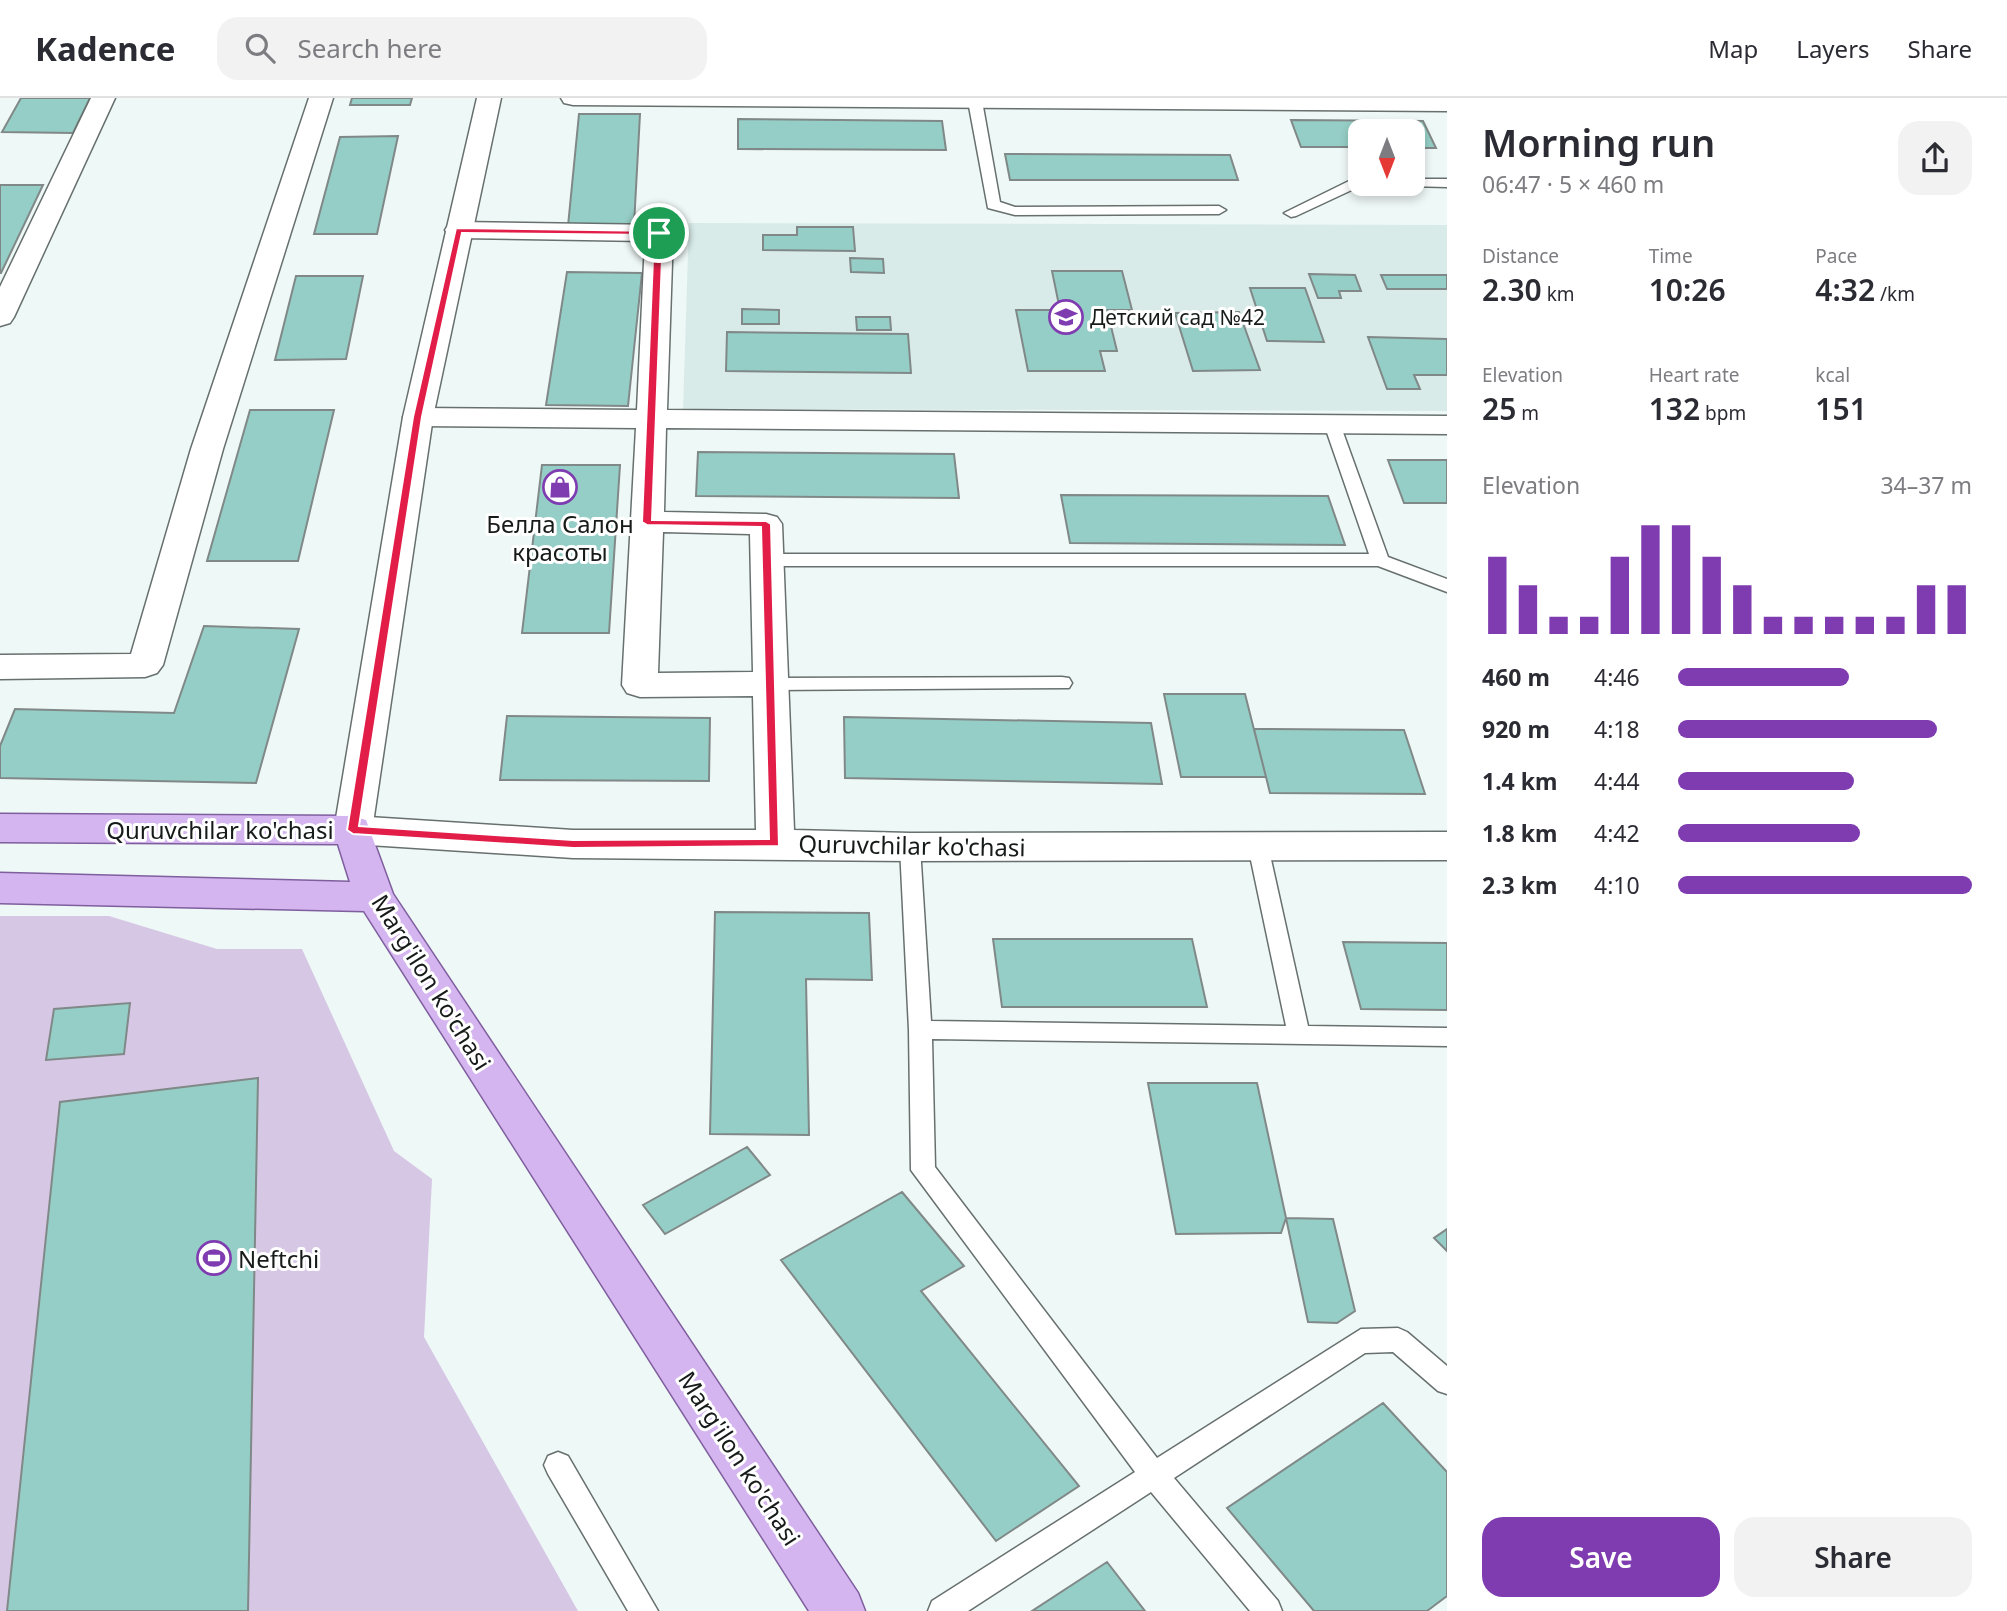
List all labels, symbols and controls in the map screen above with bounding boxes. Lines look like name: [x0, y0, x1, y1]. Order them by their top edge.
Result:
search box: [217, 17, 707, 80]
text: Kadence: [35, 26, 175, 71]
icon: search: [241, 29, 279, 67]
text: Search here: [297, 30, 442, 66]
text: Map: [1708, 32, 1758, 65]
text: Layers: [1796, 32, 1870, 65]
text: Share: [1908, 32, 1972, 65]
text: Morning run: [1482, 116, 1715, 168]
north arrow: [1348, 119, 1424, 196]
map controls: [1348, 119, 1425, 196]
button: share: [1898, 121, 1972, 195]
text: 06:47 · 5 × 460 m: [1482, 168, 1664, 200]
pin: [629, 203, 689, 263]
icon: arrive: [640, 214, 678, 252]
text: Distance: [1482, 243, 1559, 269]
text: Time: [1649, 243, 1693, 269]
text: Pace: [1815, 243, 1857, 269]
text: 2.30: [1482, 269, 1542, 310]
text: 10:26: [1649, 269, 1726, 310]
text: 4:32: [1815, 269, 1875, 310]
text: km: [1542, 281, 1575, 307]
text: /km: [1875, 281, 1915, 307]
school or university icon: Детский сад №42: [1047, 298, 1085, 336]
place label: Детский сад №42: [1090, 303, 1265, 331]
text: Elevation: [1482, 362, 1563, 388]
text: Heart rate: [1649, 362, 1739, 388]
text: kcal: [1815, 362, 1850, 388]
text: 25: [1482, 388, 1516, 429]
text: 132: [1649, 388, 1700, 429]
text: 151: [1815, 388, 1867, 429]
text: m: [1516, 400, 1539, 426]
text: bpm: [1700, 400, 1746, 426]
shop icon: Белла Салон красоты: [541, 468, 579, 506]
text: Elevation: [1482, 469, 1580, 501]
text: 34–37 m: [1880, 469, 1972, 501]
place label: Белла Салон красоты: [486, 507, 634, 568]
text: 460 m: [1482, 661, 1550, 693]
text: 4:46: [1594, 661, 1640, 693]
text: 920 m: [1482, 713, 1550, 745]
text: 4:18: [1594, 713, 1640, 745]
text: 1.4 km: [1482, 765, 1557, 797]
text: 4:44: [1594, 765, 1640, 797]
street label: Quruvchilar ko'chasi: [106, 813, 334, 846]
text: 1.8 km: [1482, 817, 1557, 849]
text: 4:42: [1594, 817, 1640, 849]
street label: Quruvchilar ko'chasi: [798, 827, 1026, 863]
text: 2.3 km: [1482, 869, 1557, 901]
text: 4:10: [1594, 869, 1640, 901]
street label: Marg'ilon ko'chasi: [365, 888, 499, 1076]
sports icon: Neftchi: [195, 1239, 233, 1277]
place label: Neftchi: [238, 1242, 319, 1275]
street label: Marg'ilon ko'chasi: [671, 1364, 809, 1552]
button: Save: [1482, 1517, 1720, 1597]
button: Share: [1734, 1517, 1972, 1597]

